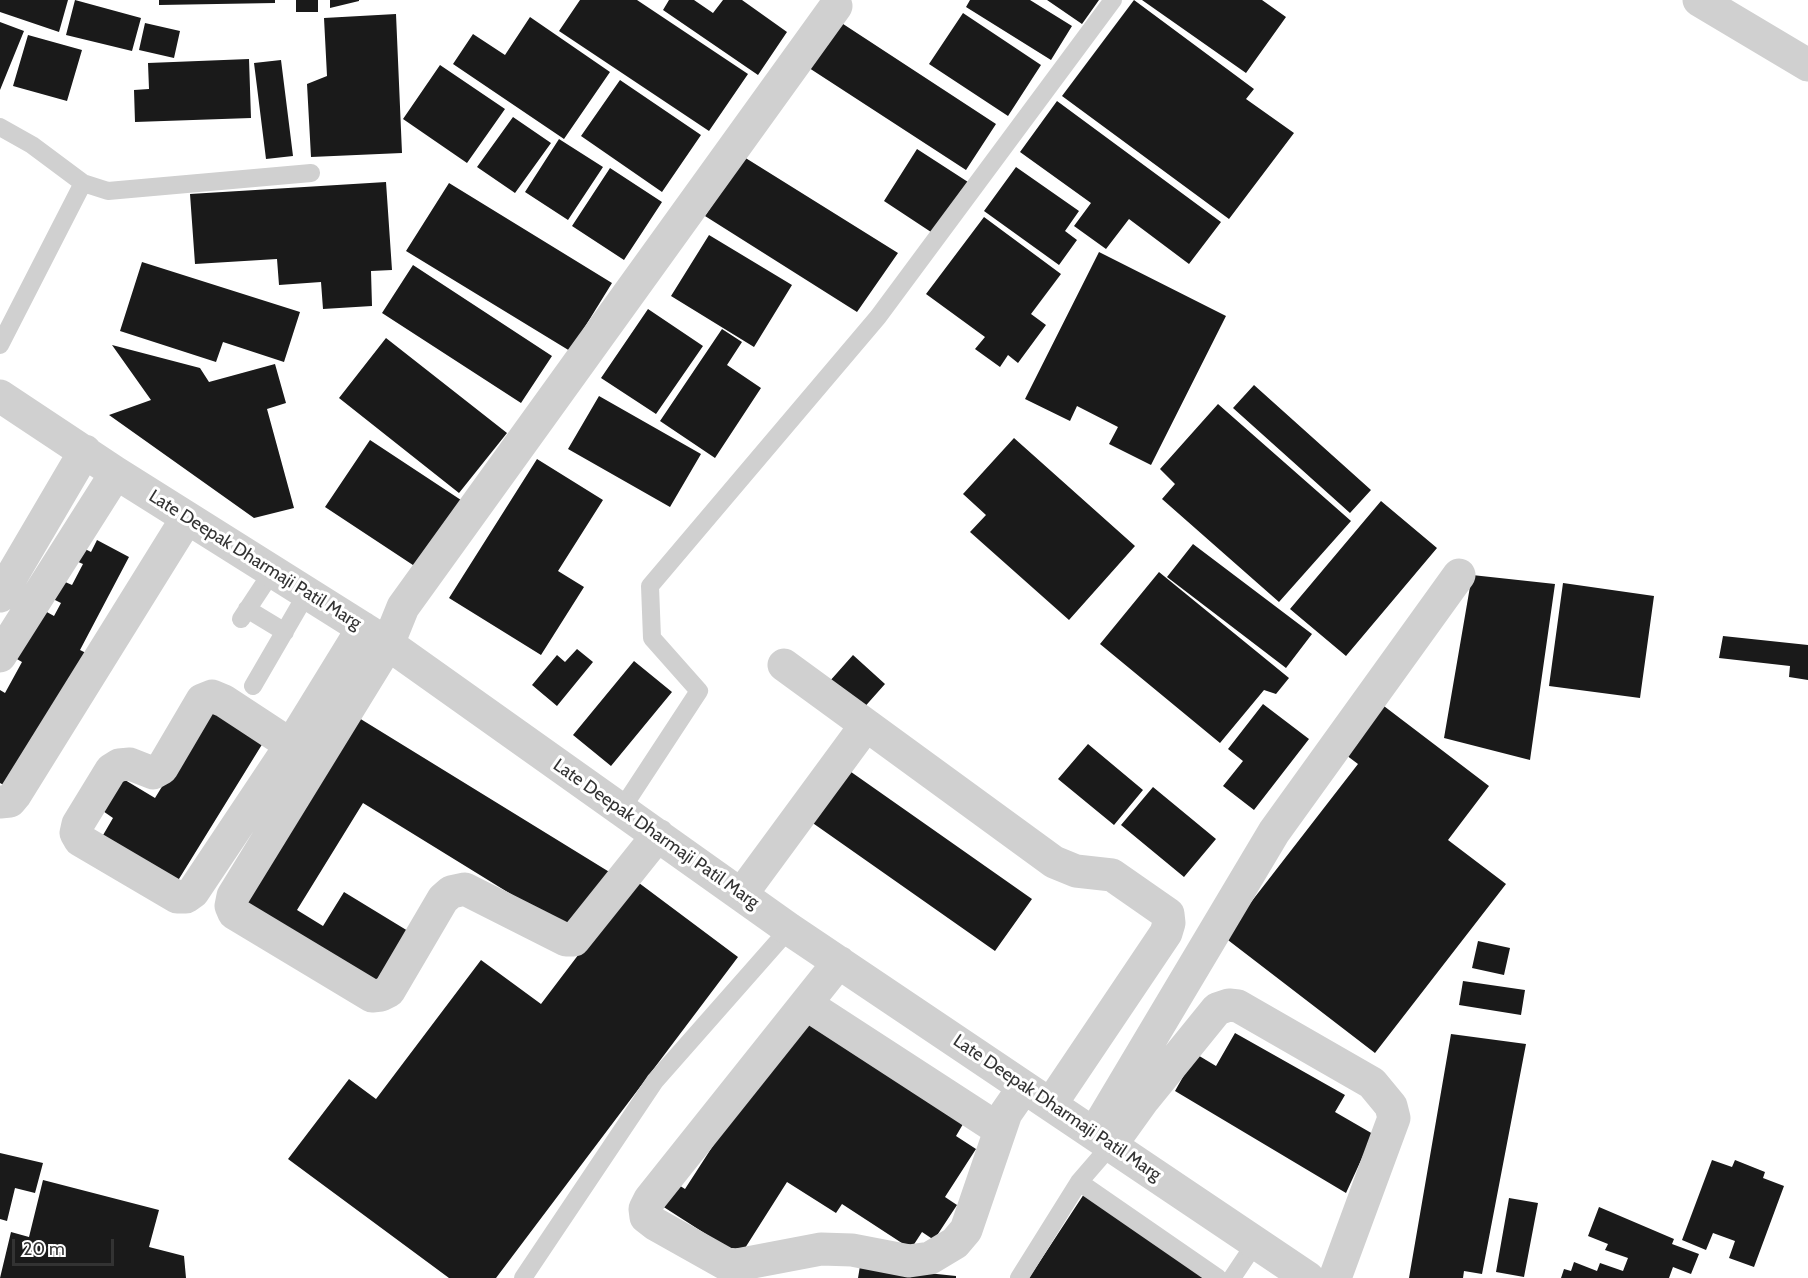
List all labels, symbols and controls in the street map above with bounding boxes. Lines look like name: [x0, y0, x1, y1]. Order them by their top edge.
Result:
street label: Late Deepak Dharmaji Patil Marg: [145, 486, 365, 634]
street label: Late Deepak Dharmaji Patil Marg: [549, 754, 763, 914]
street label: Late Deepak Dharmaji Patil Marg: [949, 1030, 1165, 1186]
scale bar: [15, 1227, 117, 1265]
text: 20 m: [23, 1238, 65, 1260]

